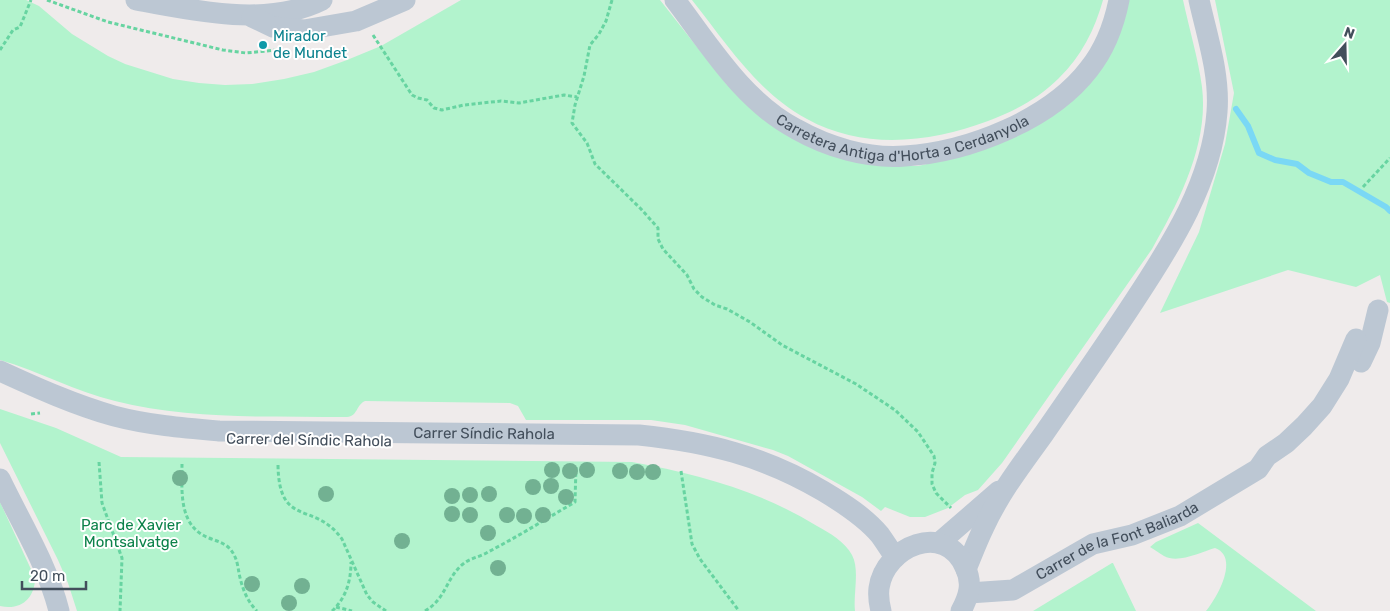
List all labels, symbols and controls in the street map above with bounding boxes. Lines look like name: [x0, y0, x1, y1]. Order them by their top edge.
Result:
north arrow: [1320, 20, 1370, 70]
text: N: [1342, 24, 1357, 43]
place label: Mirador de Mundet: [273, 27, 347, 62]
marker: Mirador de Mundet: [257, 39, 269, 51]
street label: Carretera Antiga d'Horta a Cerdanyola: [771, 103, 1035, 125]
text: Carretera Antiga d'Horta a Cerdanyola: [772, 110, 1032, 165]
street label: Carrer Síndic Rahola: [413, 424, 555, 443]
street label: Carrer del Síndic Rahola: [226, 430, 392, 450]
street label: Carrer de la Font Baliarda: [1033, 498, 1202, 584]
park label: Parc de Xavier Montsalvatge: [81, 516, 181, 551]
scale bar: [22, 558, 86, 590]
text: 20 m: [30, 567, 65, 585]

